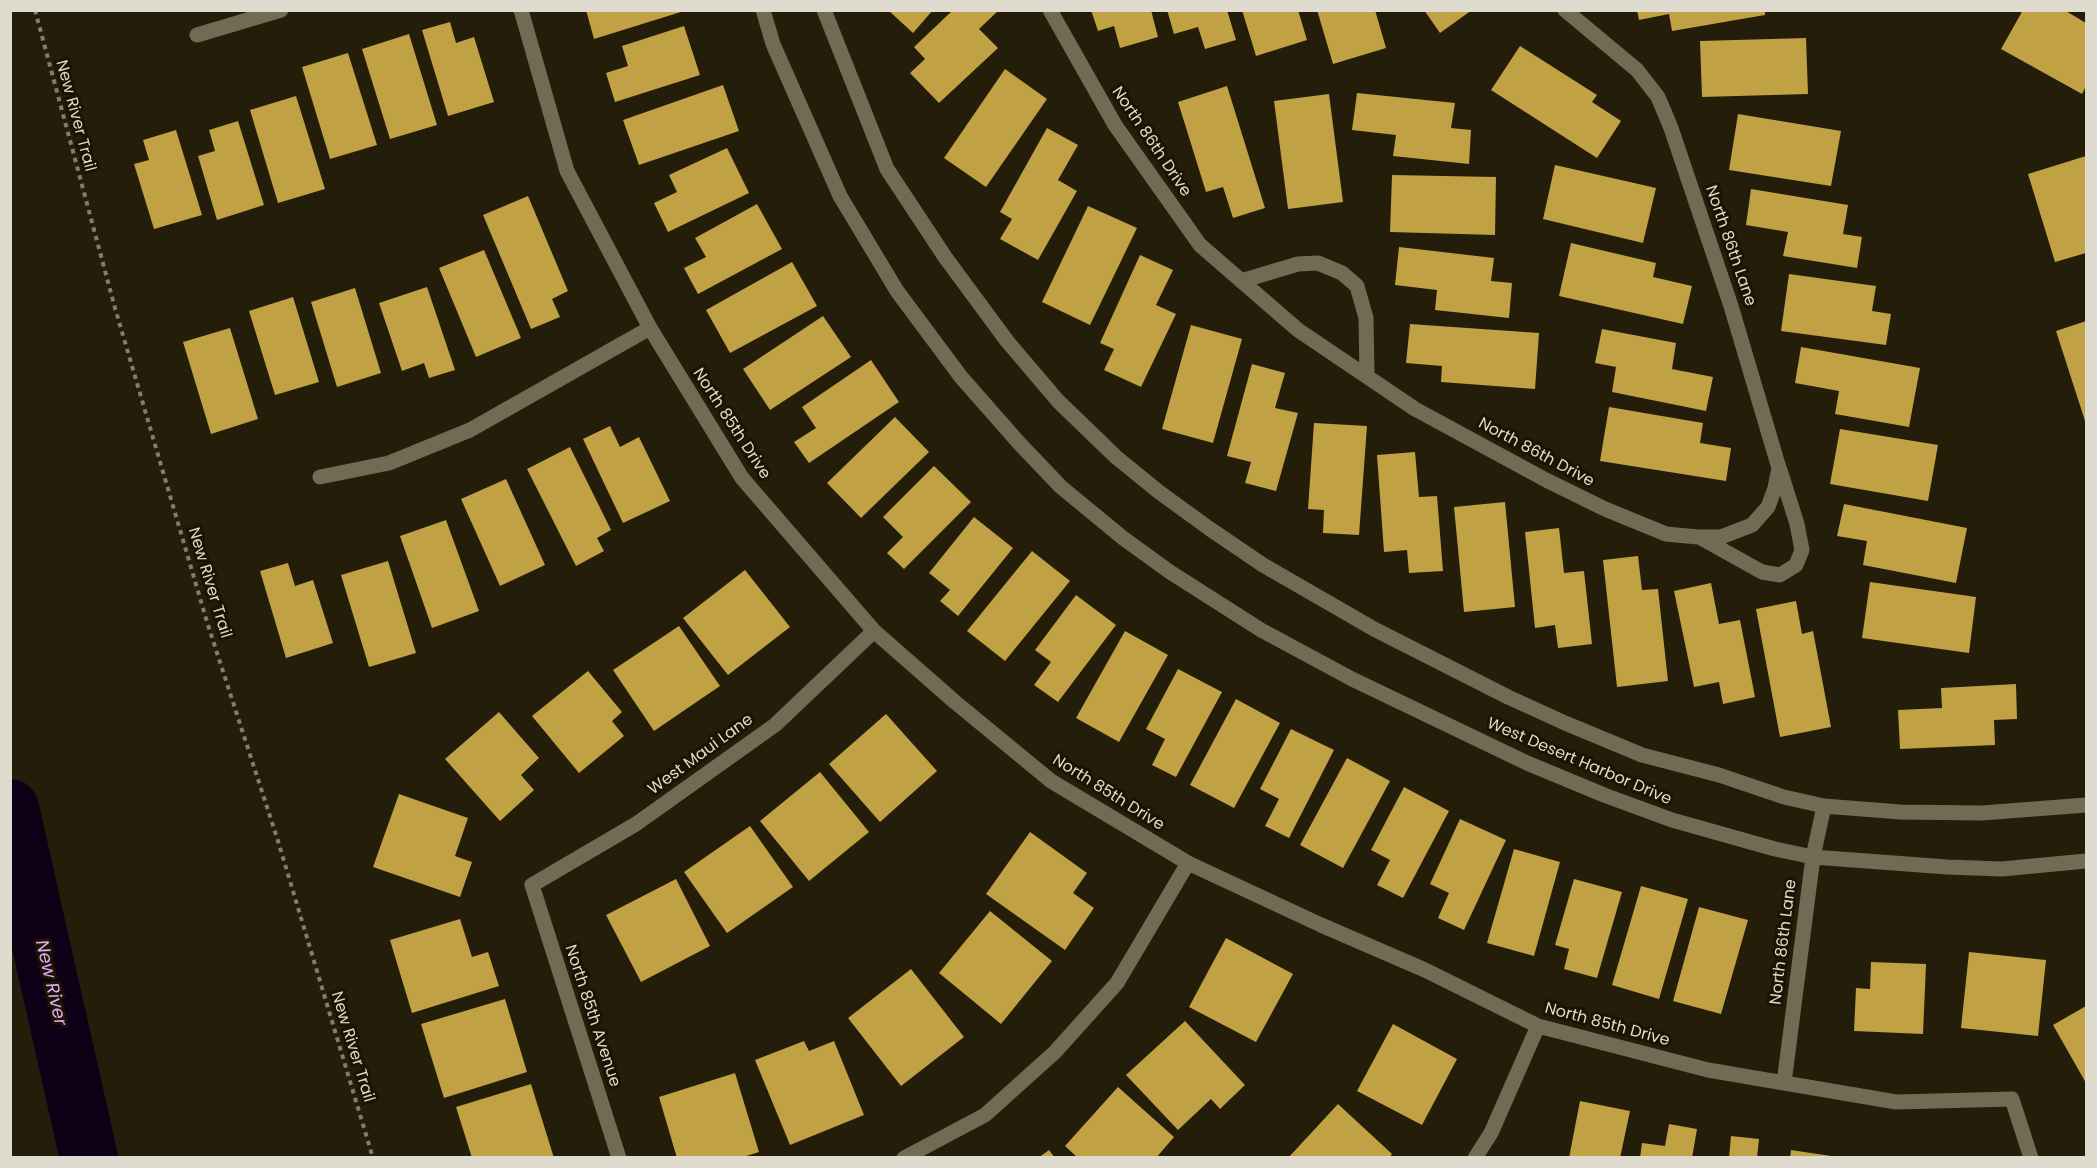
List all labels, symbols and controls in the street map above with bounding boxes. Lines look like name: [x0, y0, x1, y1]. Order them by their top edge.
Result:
street label: New River Trail: [51, 58, 99, 174]
street label: North 86th Drive: [1107, 83, 1195, 201]
street label: North 86th Lane: [1700, 183, 1760, 309]
street label: North 85th Drive: [688, 365, 774, 483]
street label: North 86th Drive: [1475, 414, 1597, 492]
street label: New River Trail: [183, 525, 235, 641]
street label: West Maui Lane: [645, 711, 757, 799]
street label: West Desert Harbor Drive: [1484, 714, 1674, 810]
street label: North 85th Drive: [1048, 751, 1168, 835]
street label: North 86th Lane: [1767, 878, 1801, 1006]
water label: New River: [30, 938, 70, 1028]
street label: North 85th Avenue: [560, 942, 624, 1090]
street label: New River Trail: [326, 989, 378, 1105]
street label: North 85th Drive: [1543, 999, 1671, 1051]

